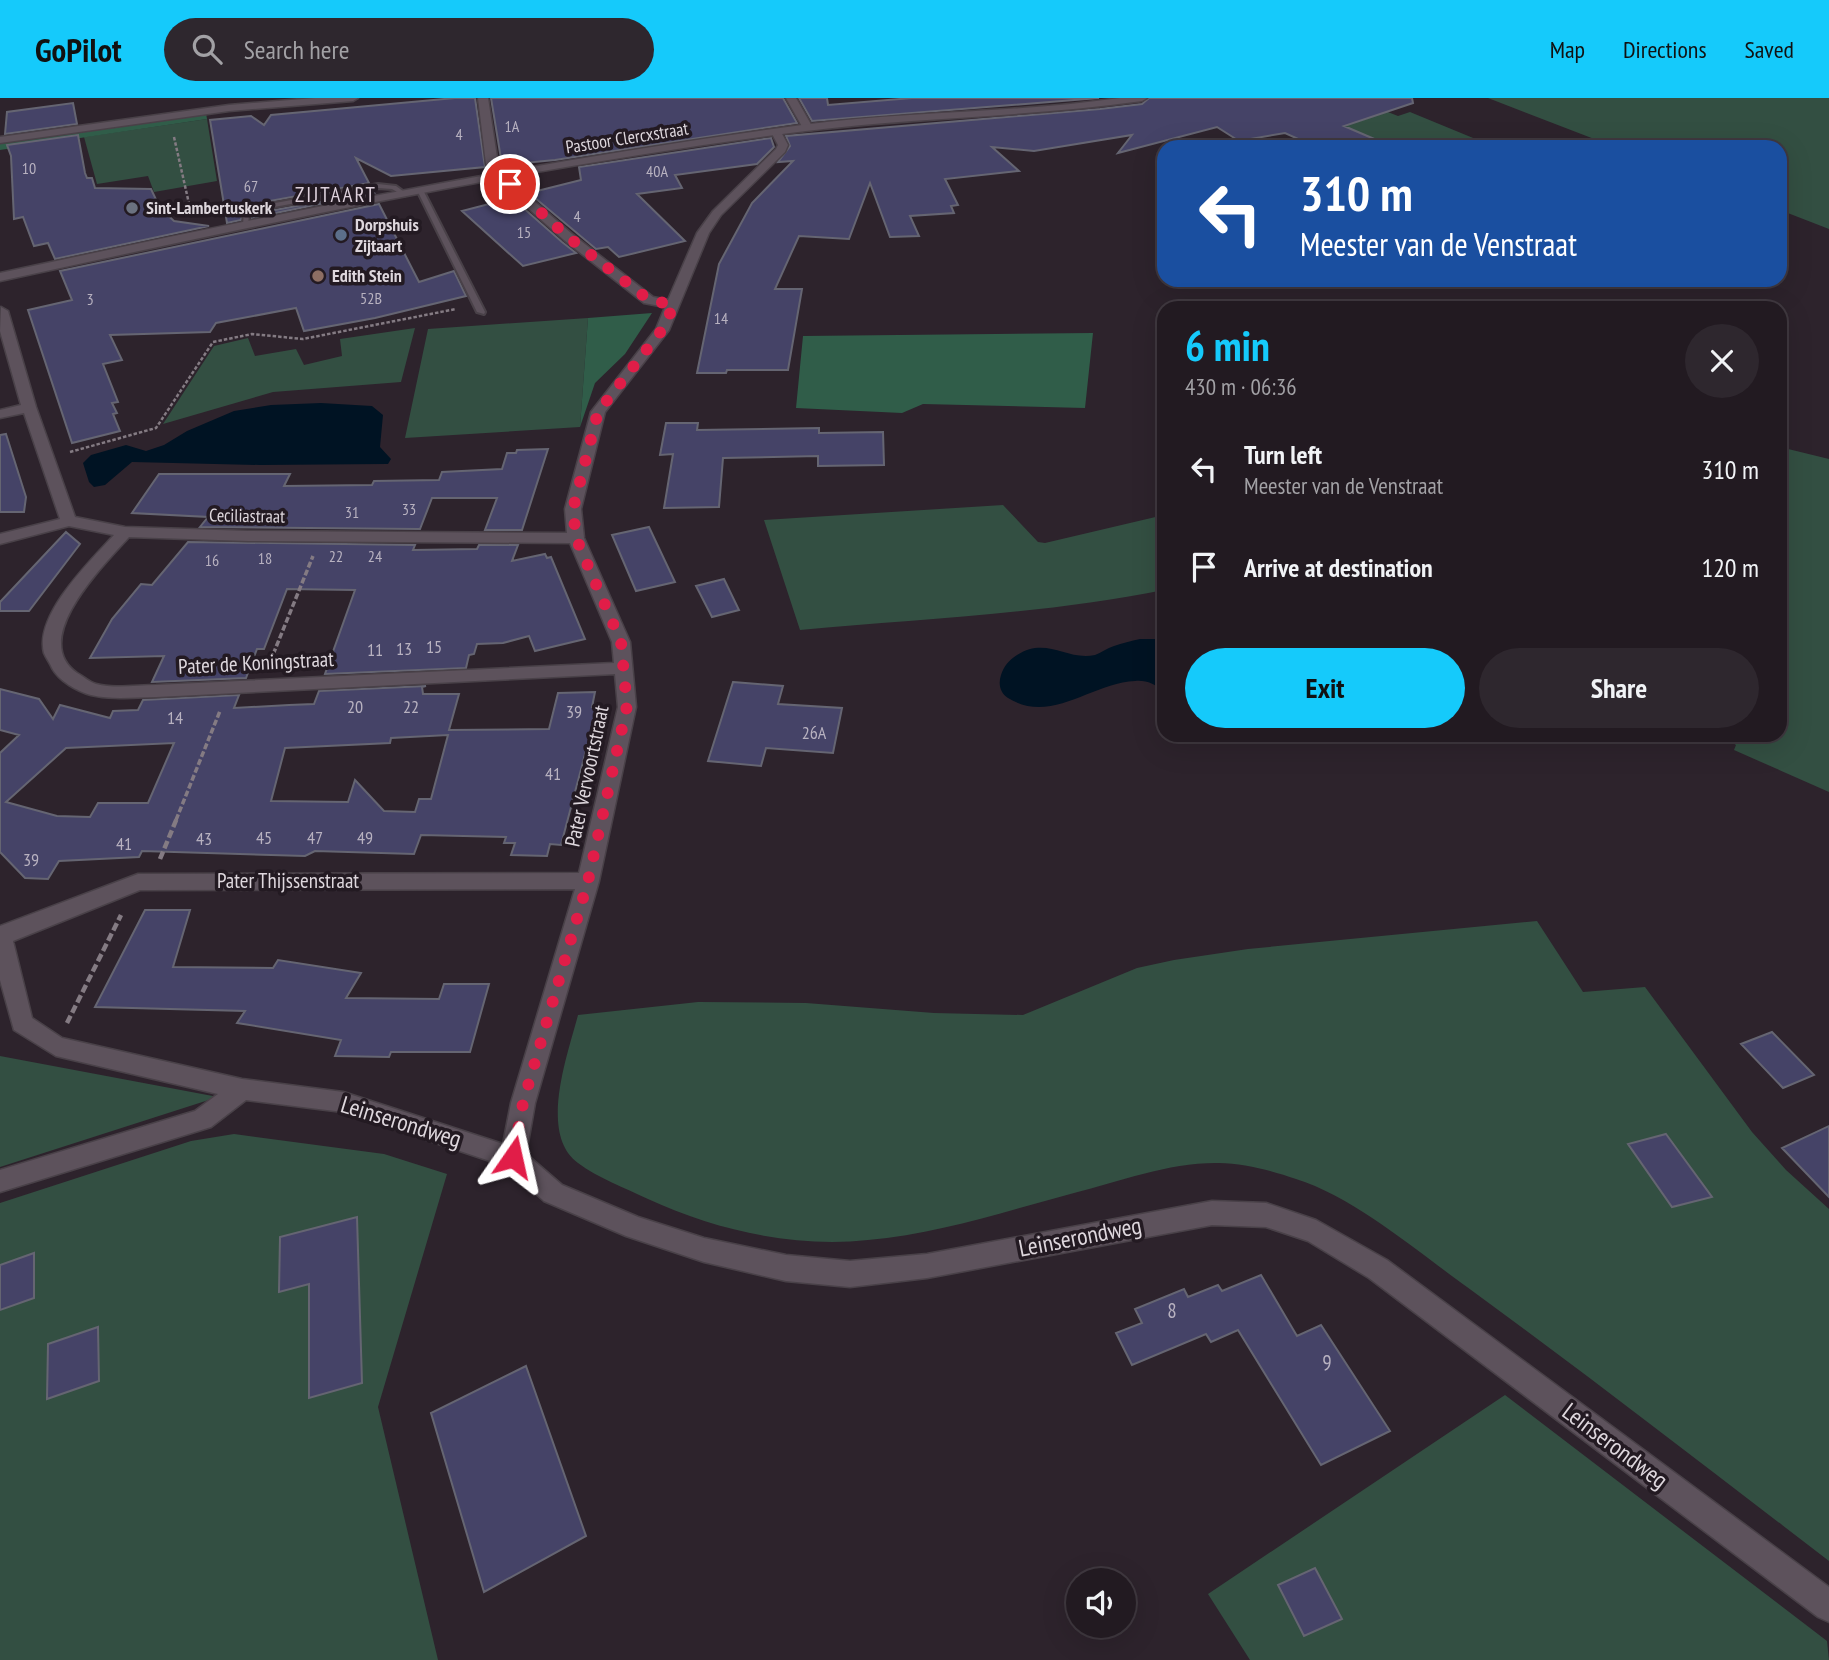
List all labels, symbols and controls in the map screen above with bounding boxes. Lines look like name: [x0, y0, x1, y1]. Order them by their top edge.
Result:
search box: [164, 18, 654, 81]
text: GoPilot: [35, 28, 122, 71]
icon: search: [188, 30, 226, 68]
text: Search here: [244, 33, 349, 66]
text: Map: [1550, 34, 1585, 65]
text: Directions: [1623, 34, 1707, 65]
text: Saved: [1745, 34, 1794, 65]
house number: 1A: [505, 116, 520, 136]
street label: Pastoor Clercxstraat: [564, 116, 690, 159]
house number: 4: [455, 124, 463, 144]
pin: [480, 154, 540, 214]
house number: 10: [22, 158, 36, 178]
house number: 40A: [646, 161, 668, 181]
text: 310 m: [1300, 161, 1413, 225]
icon: arrive: [491, 165, 529, 203]
icon: left: [1185, 168, 1276, 259]
house number: 67: [244, 176, 258, 196]
district label: ZIJTAART: [295, 181, 377, 208]
place label: Sint-Lambertuskerk: [146, 196, 273, 219]
marker: Sint-Lambertuskerk: [124, 200, 140, 216]
house number: 4: [573, 206, 581, 226]
place label: Dorpshuis Zijtaart: [355, 213, 419, 257]
house number: 15: [517, 222, 531, 242]
text: Meester van de Venstraat: [1300, 223, 1577, 265]
marker: Dorpshuis Zijtaart: [333, 227, 349, 243]
place label: Edith Stein: [332, 264, 402, 287]
marker: Edith Stein: [310, 268, 326, 284]
house number: 52B: [360, 288, 382, 308]
house number: 3: [86, 289, 94, 309]
house number: 14: [714, 308, 728, 328]
text: 6 min: [1185, 318, 1270, 373]
button: close: [1685, 324, 1759, 398]
text: 430 m · 06:36: [1185, 372, 1297, 401]
text: Turn left: [1244, 438, 1322, 471]
icon: left: [1185, 450, 1223, 488]
text: 310 m: [1701, 453, 1759, 486]
text: Meester van de Venstraat: [1244, 471, 1443, 500]
house number: 33: [402, 499, 416, 519]
house number: 31: [345, 502, 359, 522]
street label: Ceciliastraat: [209, 503, 285, 528]
house number: 22: [329, 546, 343, 566]
house number: 24: [368, 546, 382, 566]
house number: 18: [258, 548, 272, 568]
icon: arrive: [1185, 548, 1223, 586]
house number: 16: [205, 550, 219, 570]
text: Arrive at destination: [1244, 551, 1433, 584]
text: 120 m: [1701, 551, 1759, 584]
house number: 15: [426, 635, 442, 658]
house number: 13: [396, 637, 412, 660]
house number: 11: [367, 638, 383, 661]
street label: Pater de Koningstraat: [177, 645, 335, 680]
button: Exit: [1185, 648, 1465, 728]
button: Share: [1479, 648, 1759, 728]
house number: 20: [347, 695, 363, 718]
house number: 22: [403, 695, 419, 718]
house number: 39: [566, 700, 582, 723]
street label: Pater Vervoortstraat: [558, 702, 615, 849]
house number: 14: [167, 706, 183, 729]
house number: 26A: [802, 721, 827, 744]
house number: 41: [545, 762, 561, 785]
house number: 45: [256, 826, 272, 849]
house number: 47: [307, 826, 323, 849]
house number: 49: [357, 826, 373, 849]
house number: 43: [196, 827, 212, 850]
house number: 41: [116, 832, 132, 855]
house number: 39: [23, 848, 39, 871]
street label: Pater Thijssenstraat: [217, 867, 359, 894]
street label: Leinserondweg: [337, 1088, 465, 1155]
position arrow: [476, 1120, 550, 1194]
street label: Leinserondweg: [1016, 1209, 1144, 1264]
house number: 8: [1167, 1297, 1177, 1324]
house number: 9: [1322, 1349, 1332, 1376]
street label: Leinserondweg: [1556, 1396, 1674, 1495]
map controls: [1066, 1568, 1136, 1638]
button: sound: [1066, 1568, 1136, 1638]

